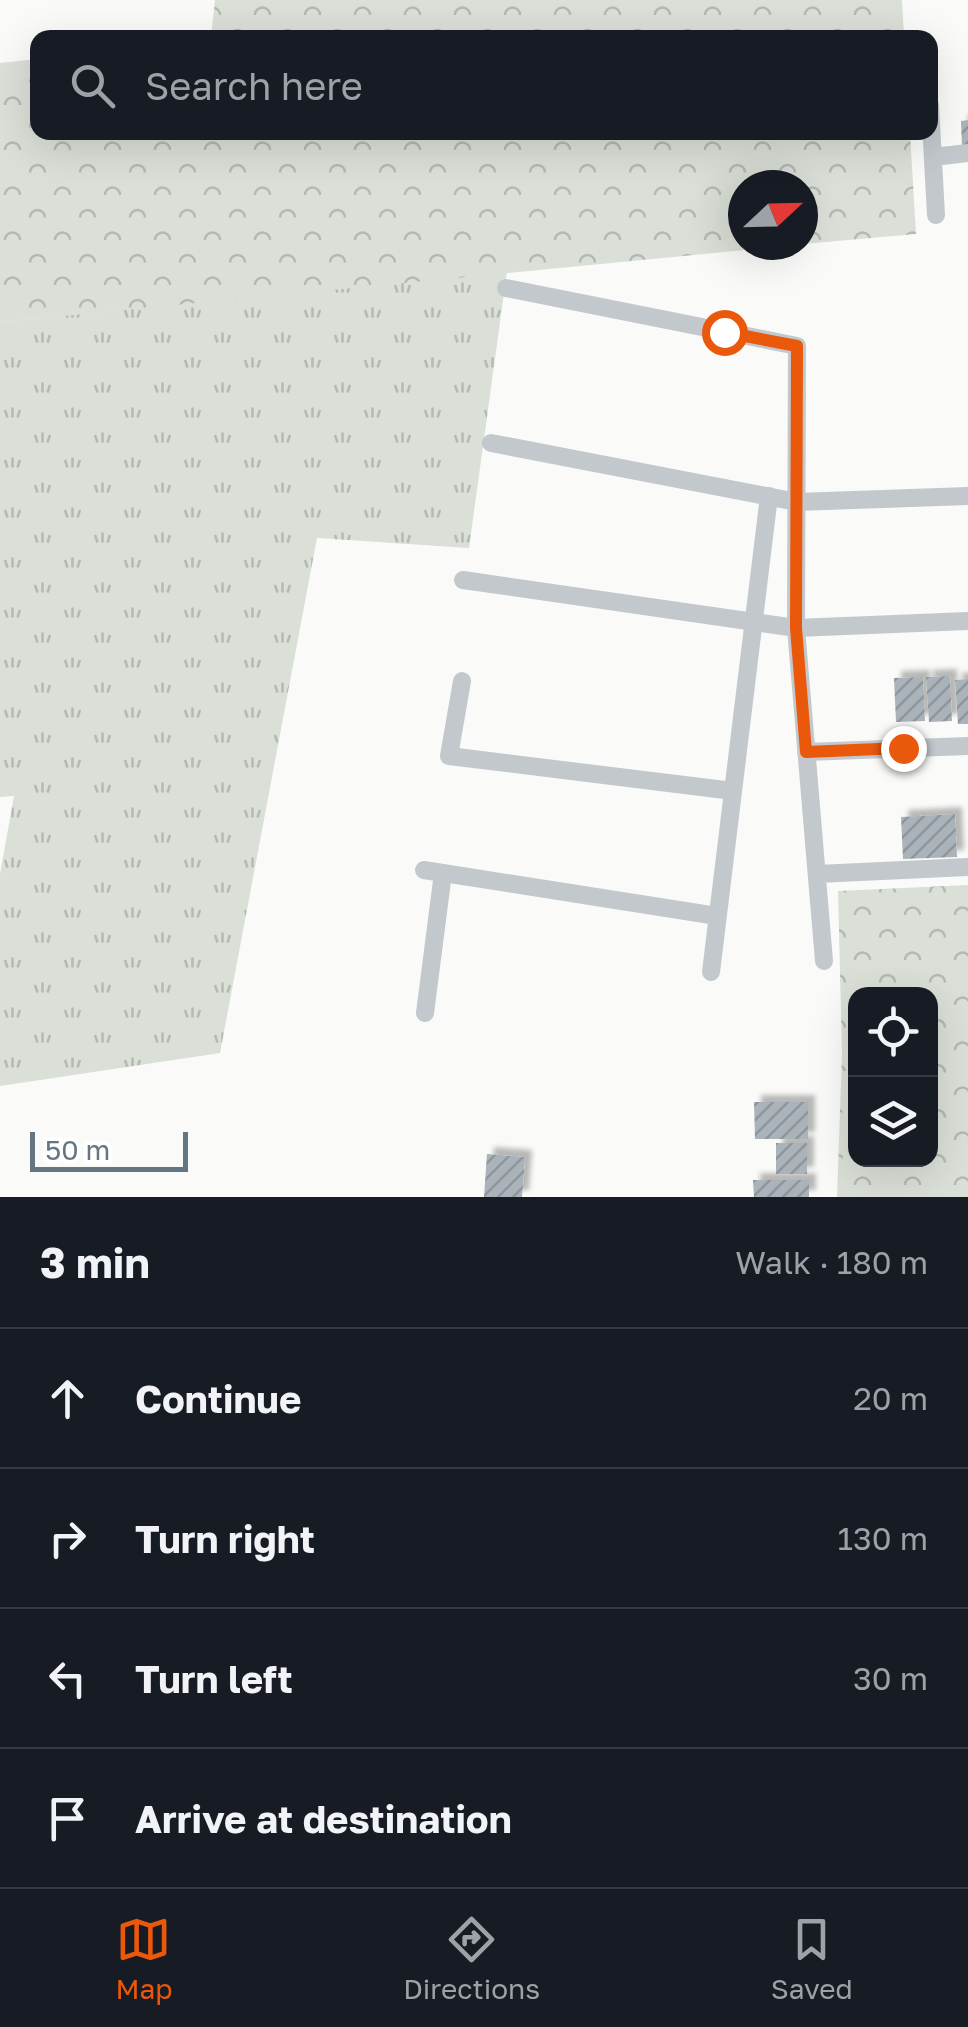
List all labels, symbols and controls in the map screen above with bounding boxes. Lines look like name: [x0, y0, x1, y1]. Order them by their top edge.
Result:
search box: [30, 30, 938, 140]
icon: search: [65, 58, 120, 113]
text: Search here: [145, 63, 363, 108]
north arrow: [728, 170, 818, 260]
route start: [702, 310, 748, 356]
route end: [881, 726, 927, 772]
map controls: [848, 987, 938, 1167]
button: locate: [848, 987, 938, 1077]
button: layers: [848, 1077, 938, 1167]
scale bar: [30, 1127, 188, 1172]
text: 50 m: [45, 1133, 110, 1166]
text: 3 min: [40, 1237, 150, 1287]
text: Walk · 180 m: [735, 1243, 928, 1281]
icon: ahead: [40, 1371, 95, 1426]
text: Continue: [135, 1376, 301, 1421]
text: 20 m: [853, 1379, 928, 1417]
icon: right: [40, 1511, 95, 1566]
text: Turn right: [135, 1516, 315, 1561]
text: 130 m: [838, 1519, 928, 1557]
icon: left: [40, 1651, 95, 1706]
text: Turn left: [135, 1656, 293, 1701]
text: 30 m: [853, 1659, 928, 1697]
icon: arrive: [40, 1791, 95, 1846]
text: Arrive at destination: [135, 1796, 512, 1841]
tab: Map: [115, 1912, 173, 2005]
tab: Directions: [403, 1912, 540, 2005]
tab: Saved: [771, 1912, 853, 2005]

